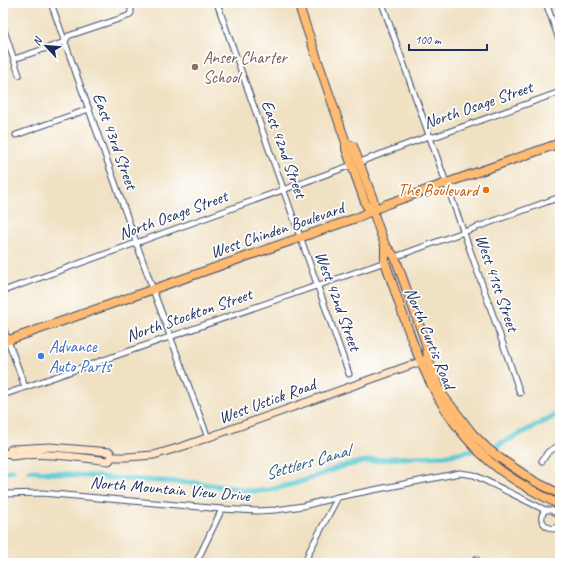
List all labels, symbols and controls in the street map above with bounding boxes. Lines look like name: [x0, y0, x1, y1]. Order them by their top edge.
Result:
north arrow: [26, 26, 66, 66]
scale bar: [409, 26, 487, 52]
text: 100 m: [415, 32, 442, 48]
text: N: [29, 34, 46, 48]
place label: Anser Charter School: [203, 47, 289, 88]
marker: Anser Charter School: [190, 62, 200, 72]
street label: North Osage Street: [421, 76, 538, 133]
street label: East 43rd Street: [88, 90, 143, 194]
street label: East 42nd Street: [257, 97, 312, 203]
place label: The Boulevard: [398, 180, 481, 201]
street label: North Osage Street: [116, 185, 232, 244]
marker: The Boulevard: [481, 185, 491, 195]
street label: West Chinden Boulevard: [208, 197, 349, 263]
street label: West 41st Street: [471, 232, 524, 336]
street label: West 42nd Street: [310, 249, 366, 356]
street label: North Stockton Street: [123, 283, 257, 346]
street label: North Curtis Road: [400, 284, 461, 394]
place label: Advance Auto Parts: [49, 336, 113, 377]
marker: Advance Auto Parts: [36, 351, 46, 361]
street label: West Ustick Road: [216, 373, 320, 428]
water label: Settlers Canal: [262, 438, 358, 485]
street label: North Mountain View Drive: [89, 472, 252, 507]

